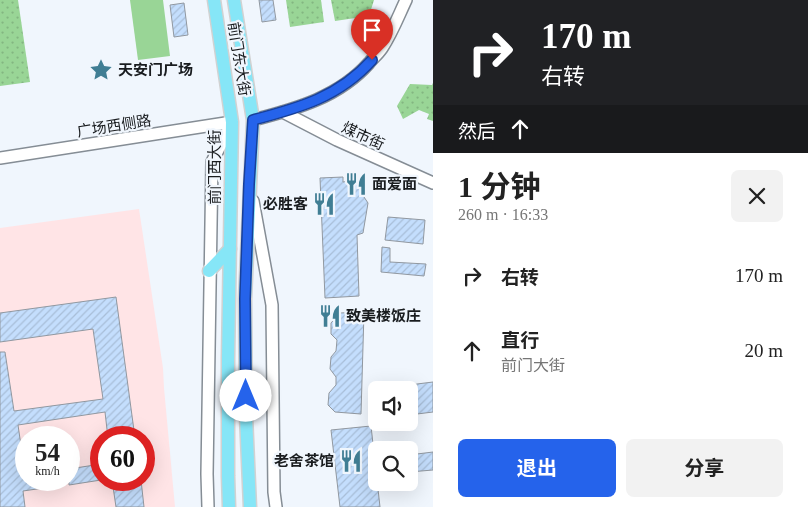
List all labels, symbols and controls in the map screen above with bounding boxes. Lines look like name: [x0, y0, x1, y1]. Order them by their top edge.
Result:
pin: [351, 9, 393, 60]
icon: arrive: [358, 16, 386, 44]
text: 170 m: [541, 17, 631, 56]
icon: right: [458, 20, 523, 85]
street label: 前门东大街: [225, 21, 253, 97]
place icon: 天安门广场: [88, 57, 114, 83]
place label: 天安门广场: [118, 62, 193, 78]
text: 右转: [541, 64, 585, 89]
street label: 广场西侧路: [76, 111, 152, 140]
icon: ahead: [506, 115, 534, 143]
street label: 煤市街: [339, 119, 387, 153]
text: 然后: [458, 121, 496, 142]
street label: 前门西大街: [207, 129, 223, 205]
text: 1 分钟: [458, 170, 541, 203]
button: close: [731, 170, 783, 222]
restaurant icon: 面爱面: [343, 171, 369, 197]
place label: 面爱面: [372, 176, 417, 192]
restaurant icon: 必胜客: [311, 191, 337, 217]
place label: 必胜客: [263, 196, 308, 212]
text: 260 m · 16:33: [458, 206, 548, 223]
icon: right: [458, 262, 486, 290]
text: 170 m: [735, 265, 783, 286]
text: 右转: [501, 267, 539, 288]
restaurant icon: 致美楼饭庄: [317, 303, 343, 329]
place label: 致美楼饭庄: [346, 308, 421, 324]
text: 直行: [501, 330, 539, 351]
icon: ahead: [458, 337, 486, 365]
text: 20 m: [744, 340, 783, 361]
text: 前门大街: [501, 357, 565, 374]
position arrow: [219, 369, 271, 421]
map controls: [368, 381, 418, 491]
button: sound: [368, 381, 418, 431]
speed limit sign: 60: [90, 426, 155, 491]
text: 54: [35, 439, 60, 466]
button: 退出: [458, 439, 616, 497]
button: 分享: [626, 439, 783, 497]
button: search: [368, 441, 418, 491]
restaurant icon: 老舍茶馆: [338, 448, 364, 474]
place label: 老舍茶馆: [274, 453, 334, 469]
text: km/h: [35, 464, 60, 478]

